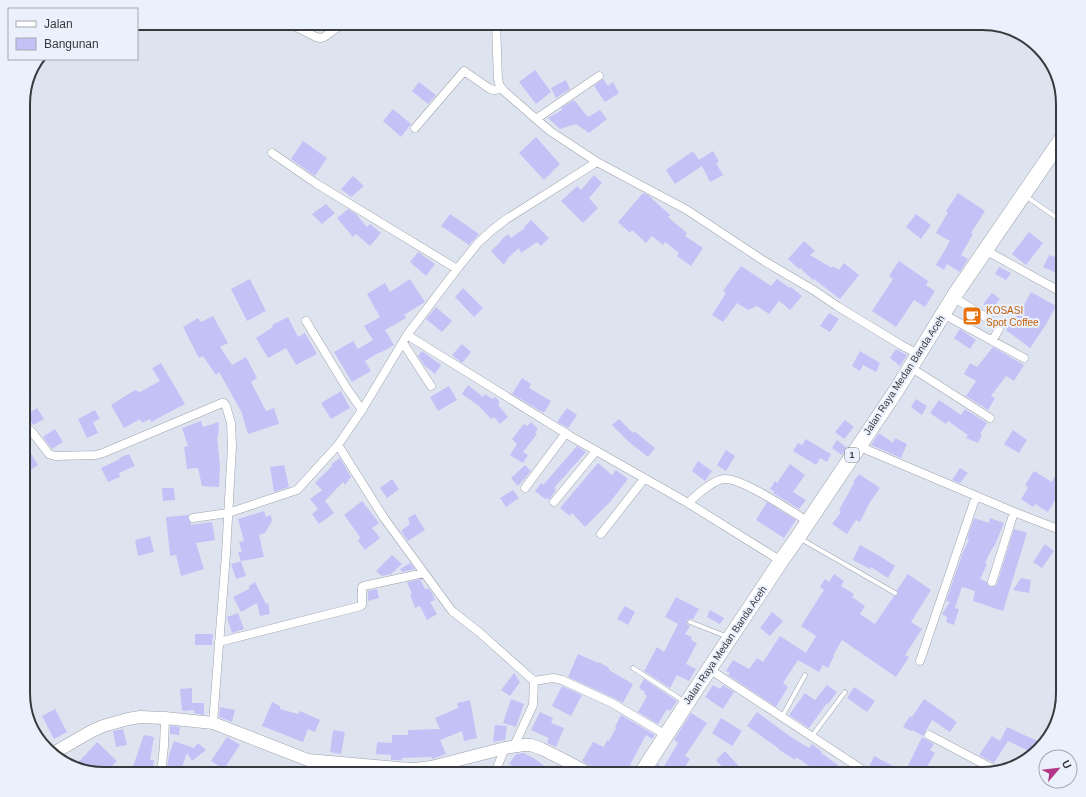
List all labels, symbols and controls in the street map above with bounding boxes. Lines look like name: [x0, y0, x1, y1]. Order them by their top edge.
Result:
legend: [8, 8, 138, 60]
text: Jalan: [44, 17, 73, 31]
text: Bangunan: [44, 37, 99, 51]
cafe icon: KOSASI Spot Coffee: [961, 305, 983, 327]
place label: KOSASI Spot Coffee: [986, 305, 1039, 328]
street label: Jalan Raya Medan Banda Aceh: [861, 313, 947, 437]
road number: 1: [845, 448, 859, 462]
street label: Jalan Raya Medan Banda Aceh: [681, 584, 769, 706]
north arrow: [1038, 749, 1078, 789]
text: U: [1060, 758, 1074, 771]

